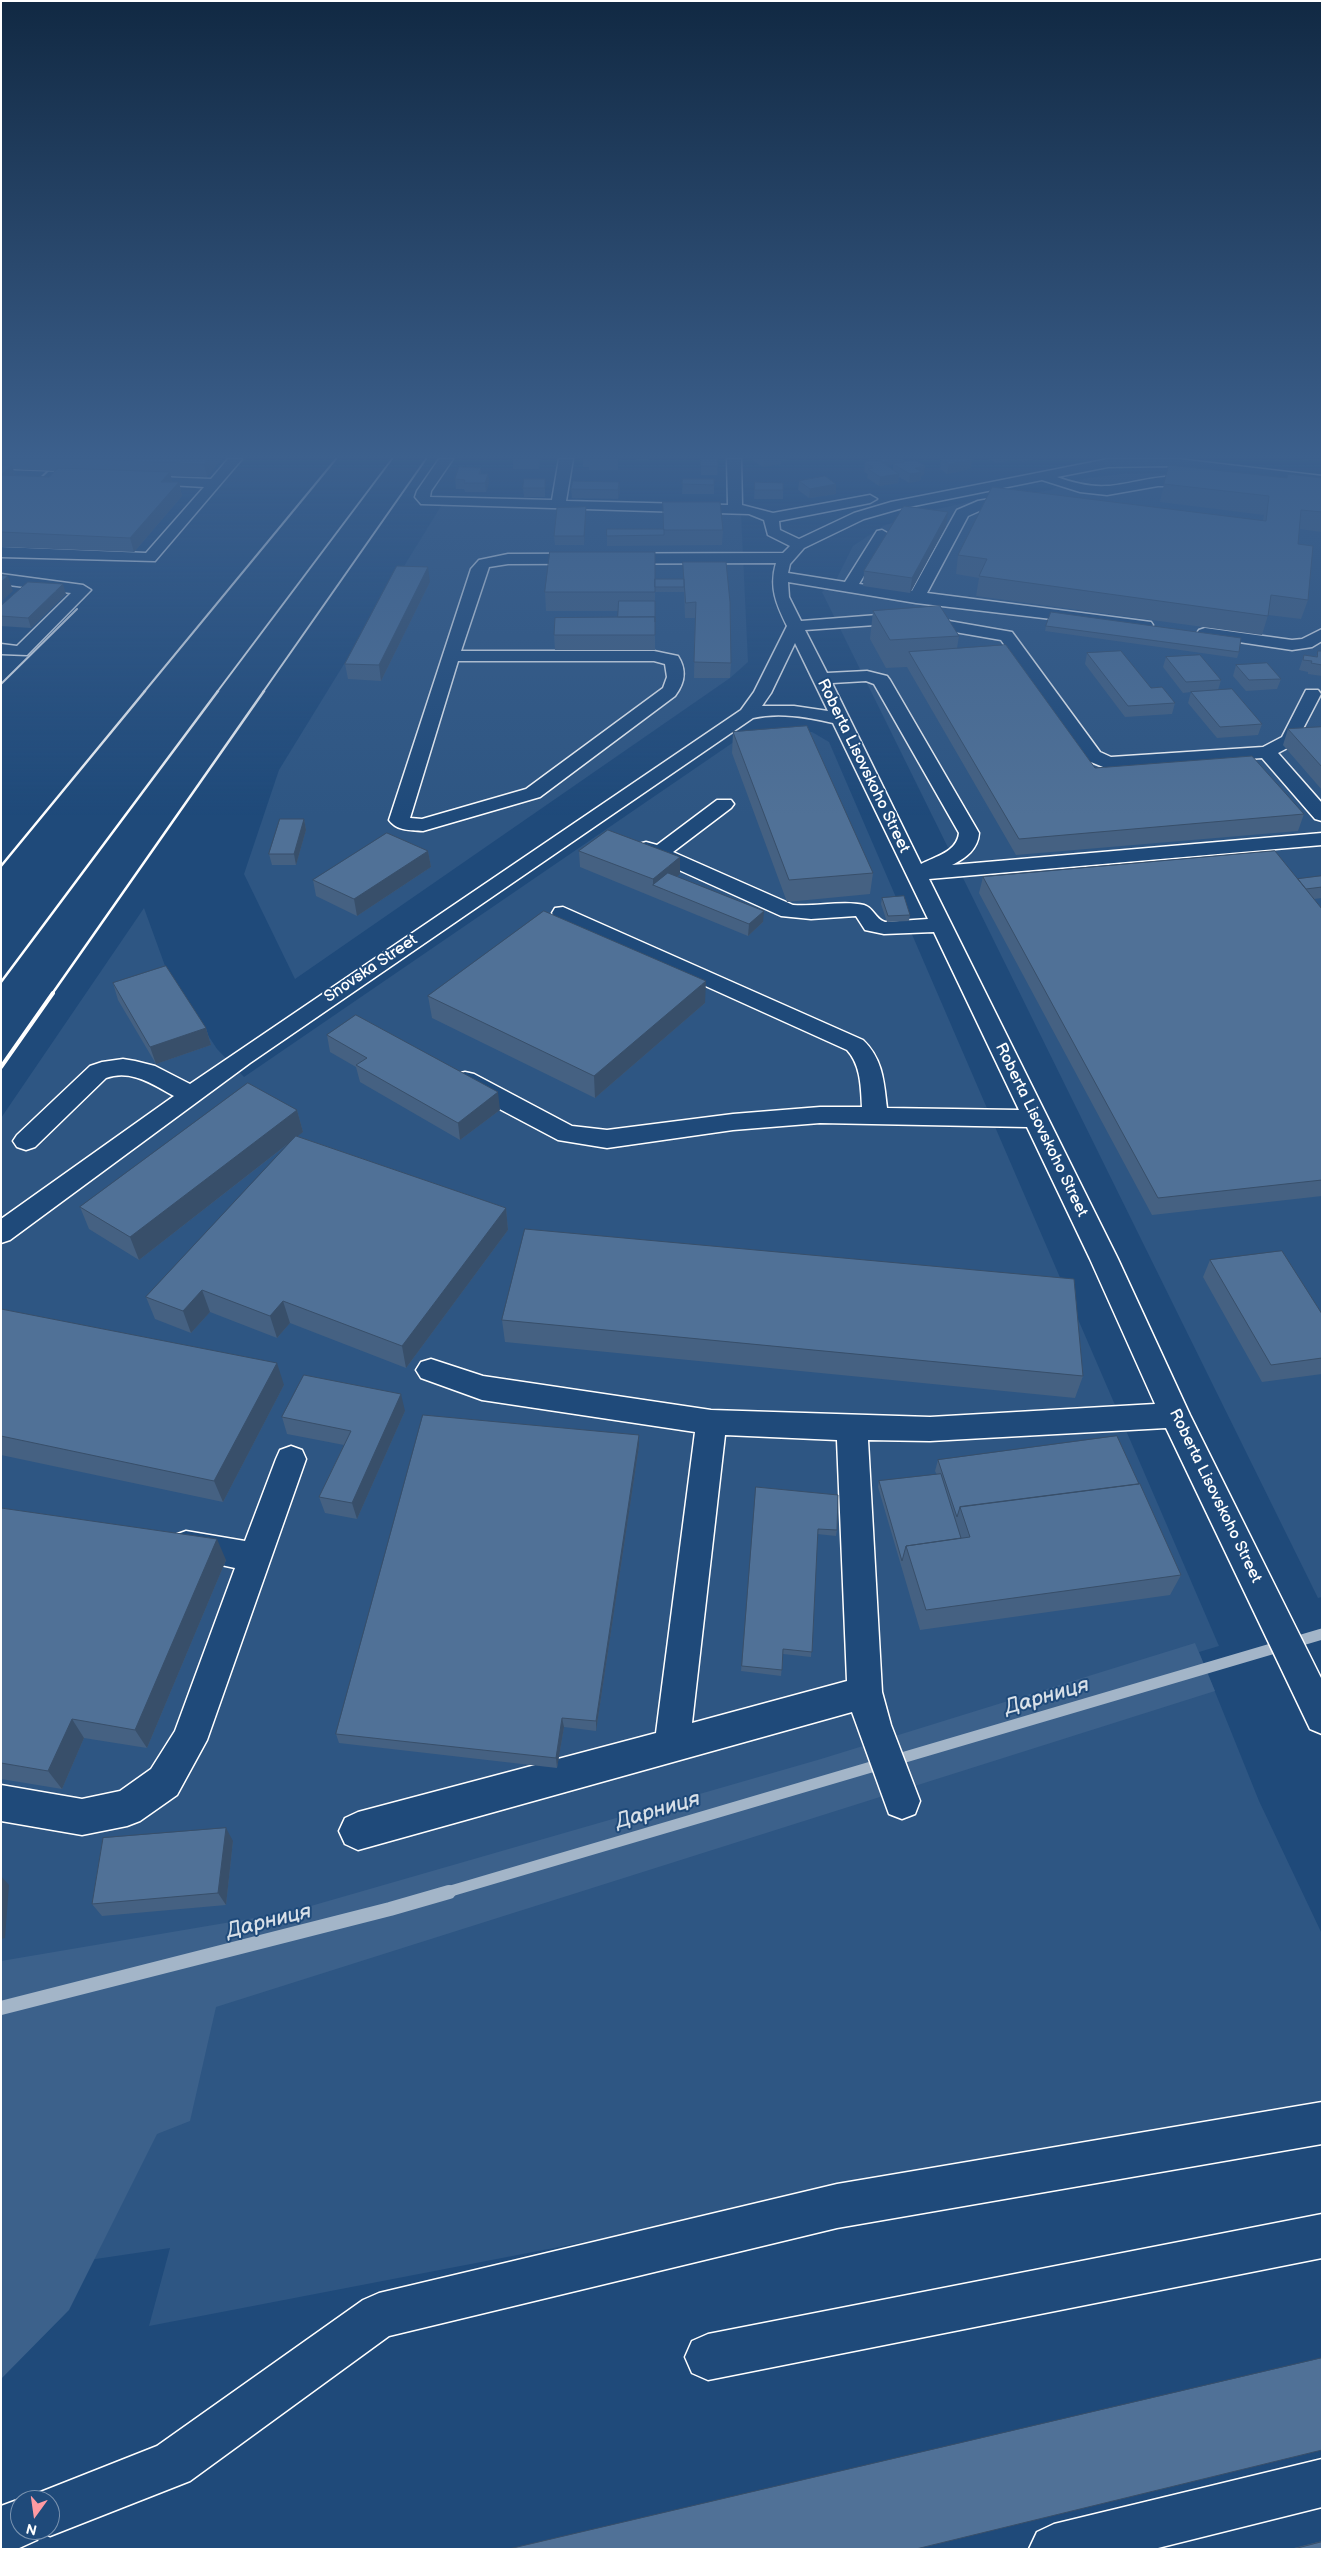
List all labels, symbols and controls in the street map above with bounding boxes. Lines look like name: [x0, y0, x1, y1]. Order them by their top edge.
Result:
street label: Roberta Lisovskoho Street: [813, 676, 913, 856]
street label: Snovska Street: [321, 931, 421, 1007]
street label: Roberta Lisovskoho Street: [991, 1040, 1091, 1220]
street label: Roberta Lisovskoho Street: [1165, 1406, 1265, 1586]
water label: Дарниця: [1002, 1673, 1092, 1721]
water label: Дарниця: [613, 1787, 703, 1835]
water label: Дарниця: [224, 1899, 314, 1945]
north arrow: [10, 2490, 60, 2540]
text: N: [24, 2520, 39, 2539]

